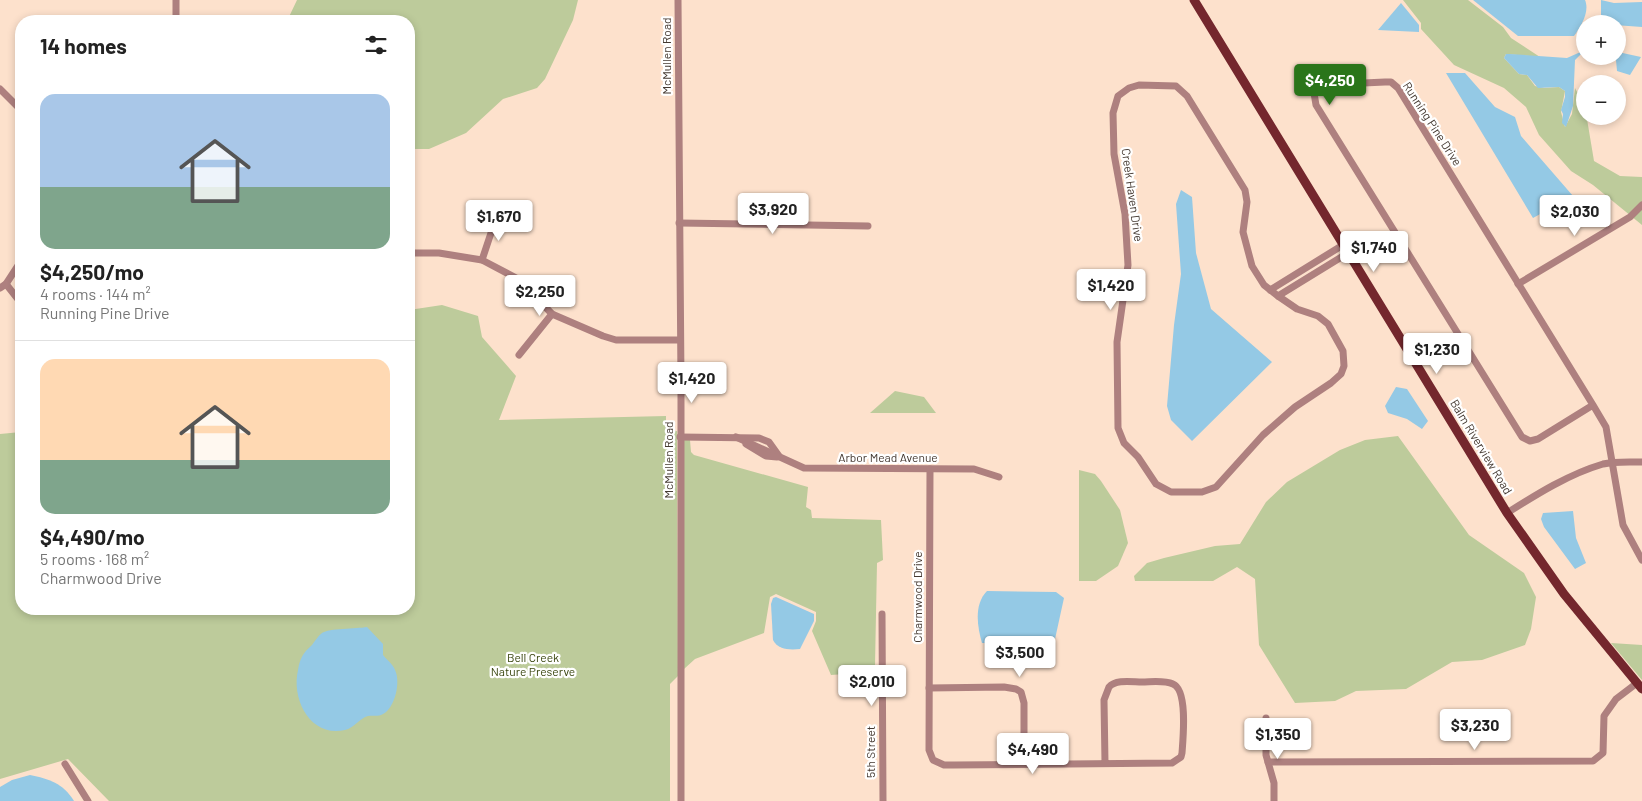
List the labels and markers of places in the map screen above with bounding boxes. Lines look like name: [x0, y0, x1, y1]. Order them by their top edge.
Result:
pin: $4,250: [1289, 64, 1371, 106]
pin: $3,920: [732, 192, 814, 235]
pin: $2,030: [1534, 194, 1616, 237]
pin: $1,670: [458, 200, 540, 242]
pin: $1,740: [1333, 230, 1415, 273]
pin: $1,420: [1070, 268, 1152, 311]
pin: $2,250: [499, 274, 581, 317]
pin: $1,230: [1396, 332, 1478, 375]
pin: $1,420: [651, 362, 733, 404]
pin: $3,500: [979, 636, 1061, 678]
pin: $2,010: [831, 664, 913, 707]
pin: $3,230: [1434, 708, 1516, 751]
pin: $1,350: [1237, 718, 1319, 760]
pin: $4,490: [992, 732, 1074, 775]

